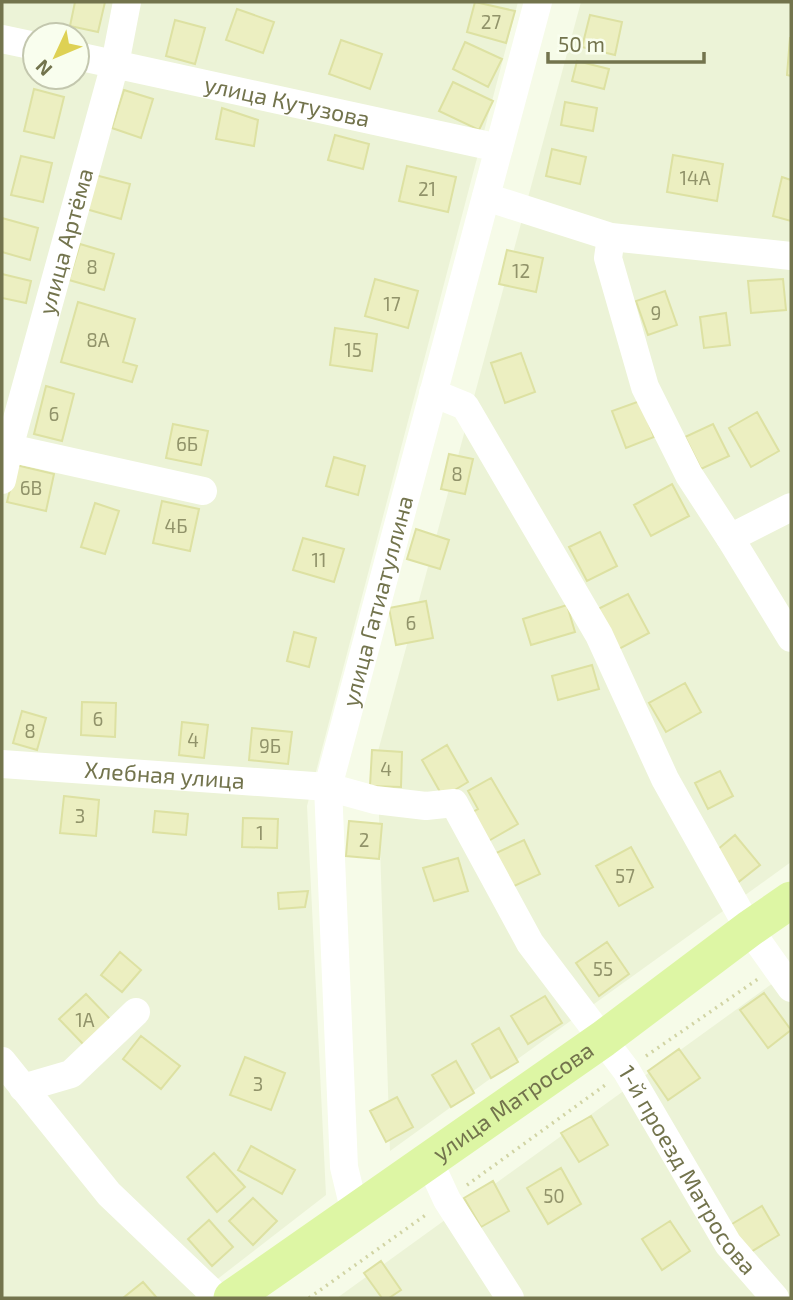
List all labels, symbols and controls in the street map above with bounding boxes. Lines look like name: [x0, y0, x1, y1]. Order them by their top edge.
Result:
house number: 27: [481, 10, 501, 33]
north arrow: [21, 21, 91, 91]
scale bar: [548, 21, 704, 65]
text: 50 m: [558, 31, 605, 56]
text: N: [30, 55, 56, 81]
street label: улица Кутузова: [202, 69, 373, 132]
street label: улица Артёма: [32, 165, 99, 318]
house number: 14А: [679, 166, 711, 189]
house number: 21: [418, 177, 436, 200]
house number: 8: [86, 255, 98, 278]
house number: 12: [512, 259, 530, 282]
house number: 17: [383, 292, 401, 315]
house number: 9: [651, 301, 661, 324]
house number: 8А: [86, 328, 110, 351]
house number: 15: [344, 338, 362, 361]
house number: 6: [49, 402, 59, 425]
house number: 6Б: [176, 432, 198, 455]
house number: 8: [451, 462, 463, 485]
house number: 6В: [20, 476, 42, 499]
street label: улица Гатиатуллина: [335, 492, 418, 710]
house number: 4Б: [164, 514, 188, 537]
house number: 11: [311, 548, 327, 571]
house number: 6: [406, 611, 416, 634]
house number: 6: [93, 707, 103, 730]
house number: 8: [24, 719, 36, 742]
house number: 4: [187, 728, 199, 751]
house number: 9Б: [259, 734, 281, 757]
street label: Хлебная улица: [84, 755, 246, 794]
house number: 4: [380, 757, 392, 780]
house number: 3: [75, 804, 85, 827]
house number: 1: [256, 821, 264, 844]
house number: 2: [359, 828, 369, 851]
house number: 57: [615, 864, 635, 887]
house number: 55: [593, 957, 613, 980]
house number: 1А: [75, 1008, 95, 1031]
street label: улица Матросова: [427, 1035, 599, 1167]
street label: 1-й проезд Матросова: [613, 1060, 763, 1280]
house number: 3: [253, 1072, 263, 1095]
house number: 50: [543, 1184, 565, 1207]

